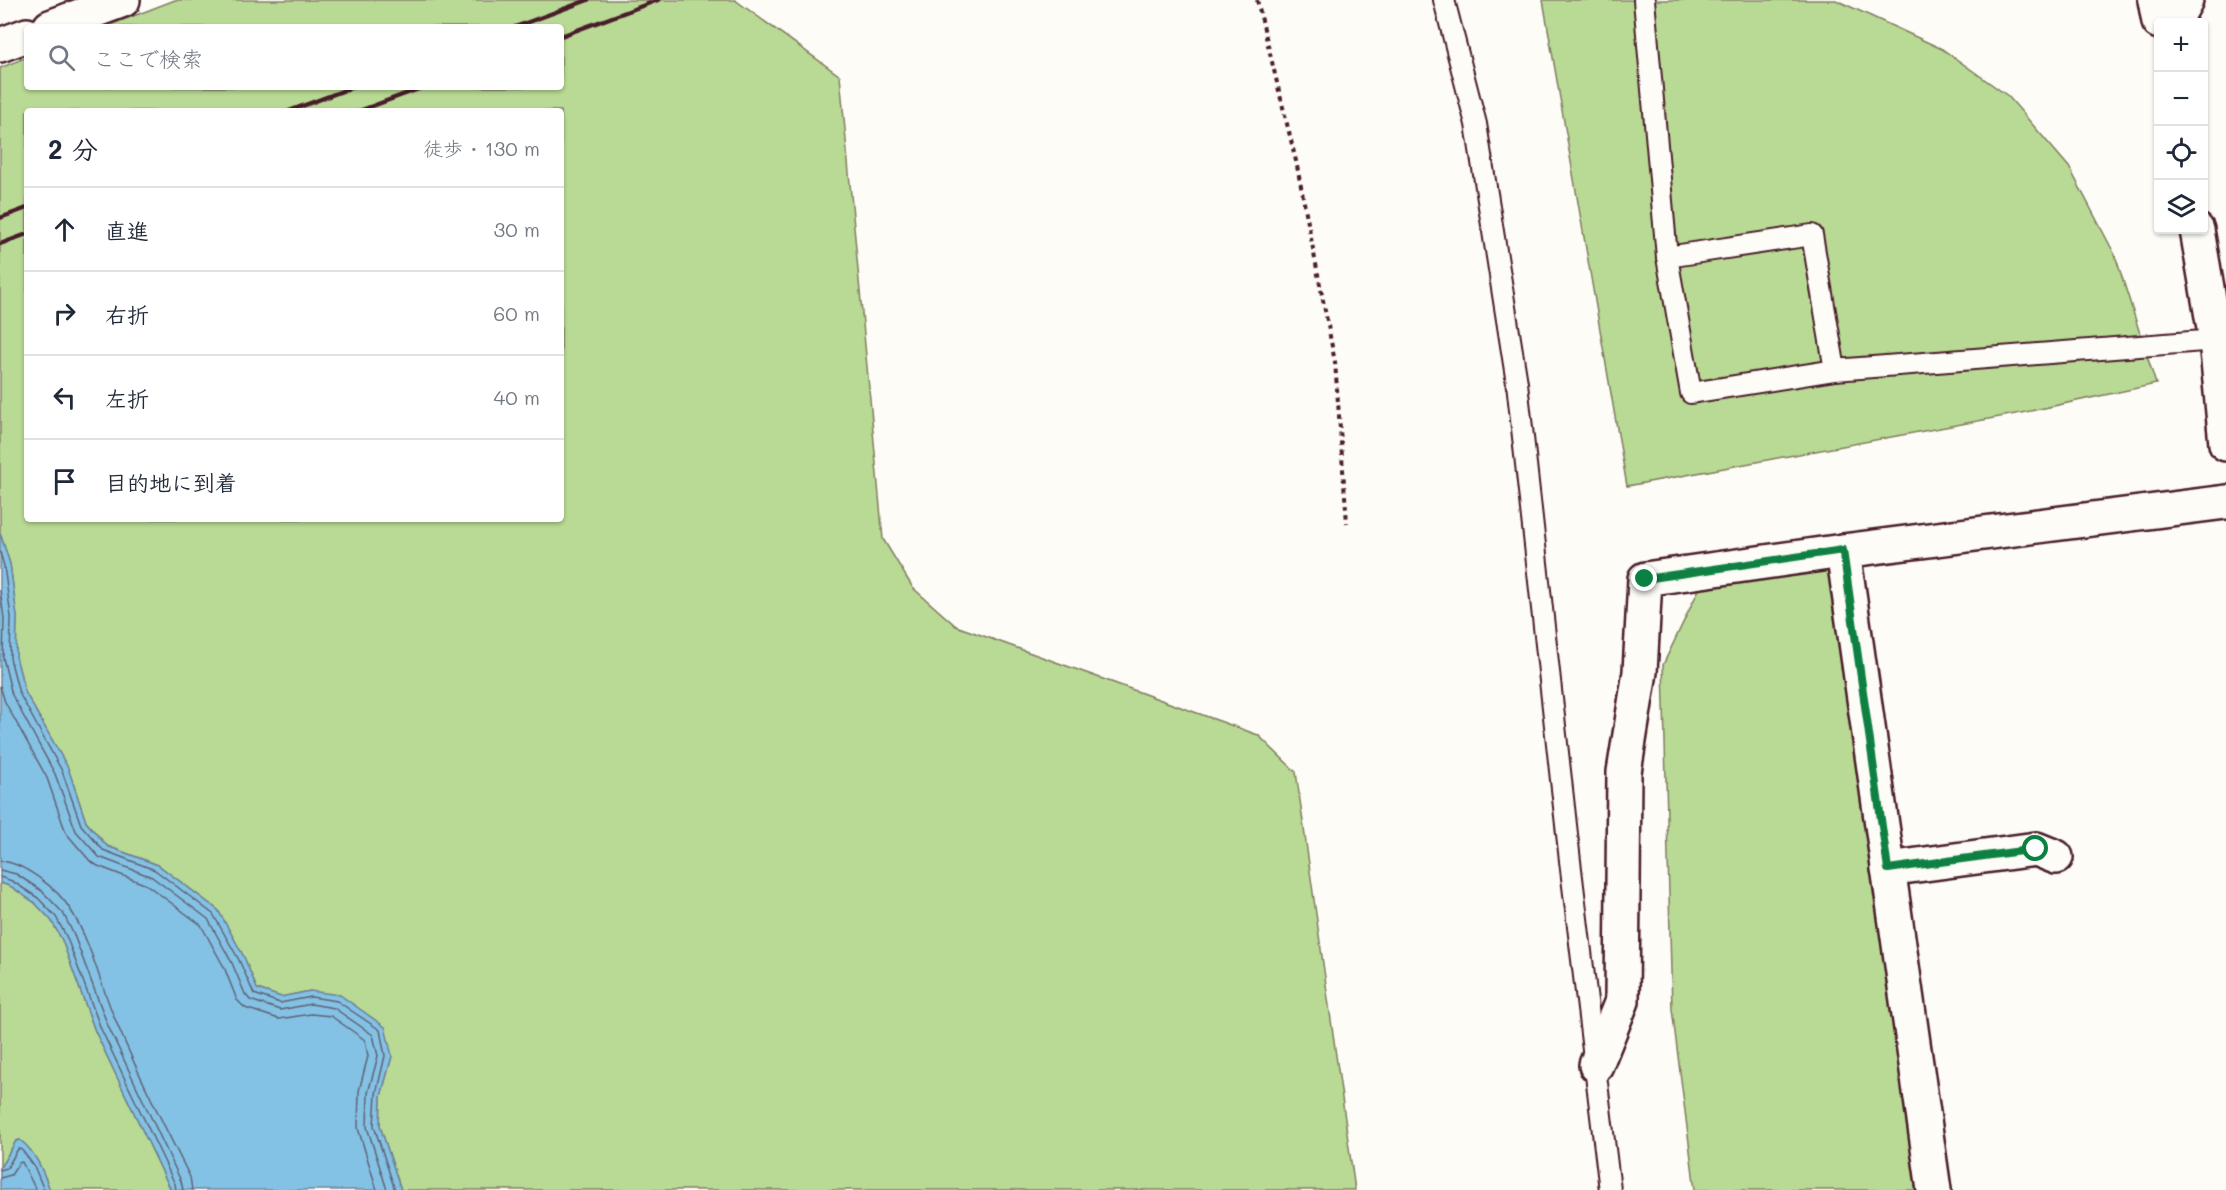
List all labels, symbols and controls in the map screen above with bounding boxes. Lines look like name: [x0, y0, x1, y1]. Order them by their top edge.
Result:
map controls: [2154, 18, 2208, 234]
button: +: [2154, 18, 2208, 72]
search box: [24, 24, 564, 90]
icon: search: [45, 41, 78, 74]
text: ここで検索: [93, 44, 203, 73]
button: −: [2154, 72, 2208, 126]
button: locate: [2154, 126, 2208, 180]
text: 2 分: [48, 132, 98, 166]
text: 徒歩 · 130 m: [423, 135, 540, 161]
button: layers: [2154, 180, 2208, 234]
icon: ahead: [48, 213, 81, 246]
text: 直進: [105, 216, 149, 245]
text: 30 m: [494, 216, 540, 242]
icon: right: [48, 297, 81, 330]
text: 右折: [105, 300, 149, 329]
text: 60 m: [493, 300, 540, 326]
icon: left: [48, 381, 81, 414]
text: 左折: [105, 384, 149, 413]
text: 40 m: [494, 384, 540, 410]
icon: arrive: [48, 465, 81, 498]
text: 目的地に到着: [105, 468, 237, 497]
route end: [1631, 565, 1657, 591]
route start: [2022, 835, 2048, 861]

